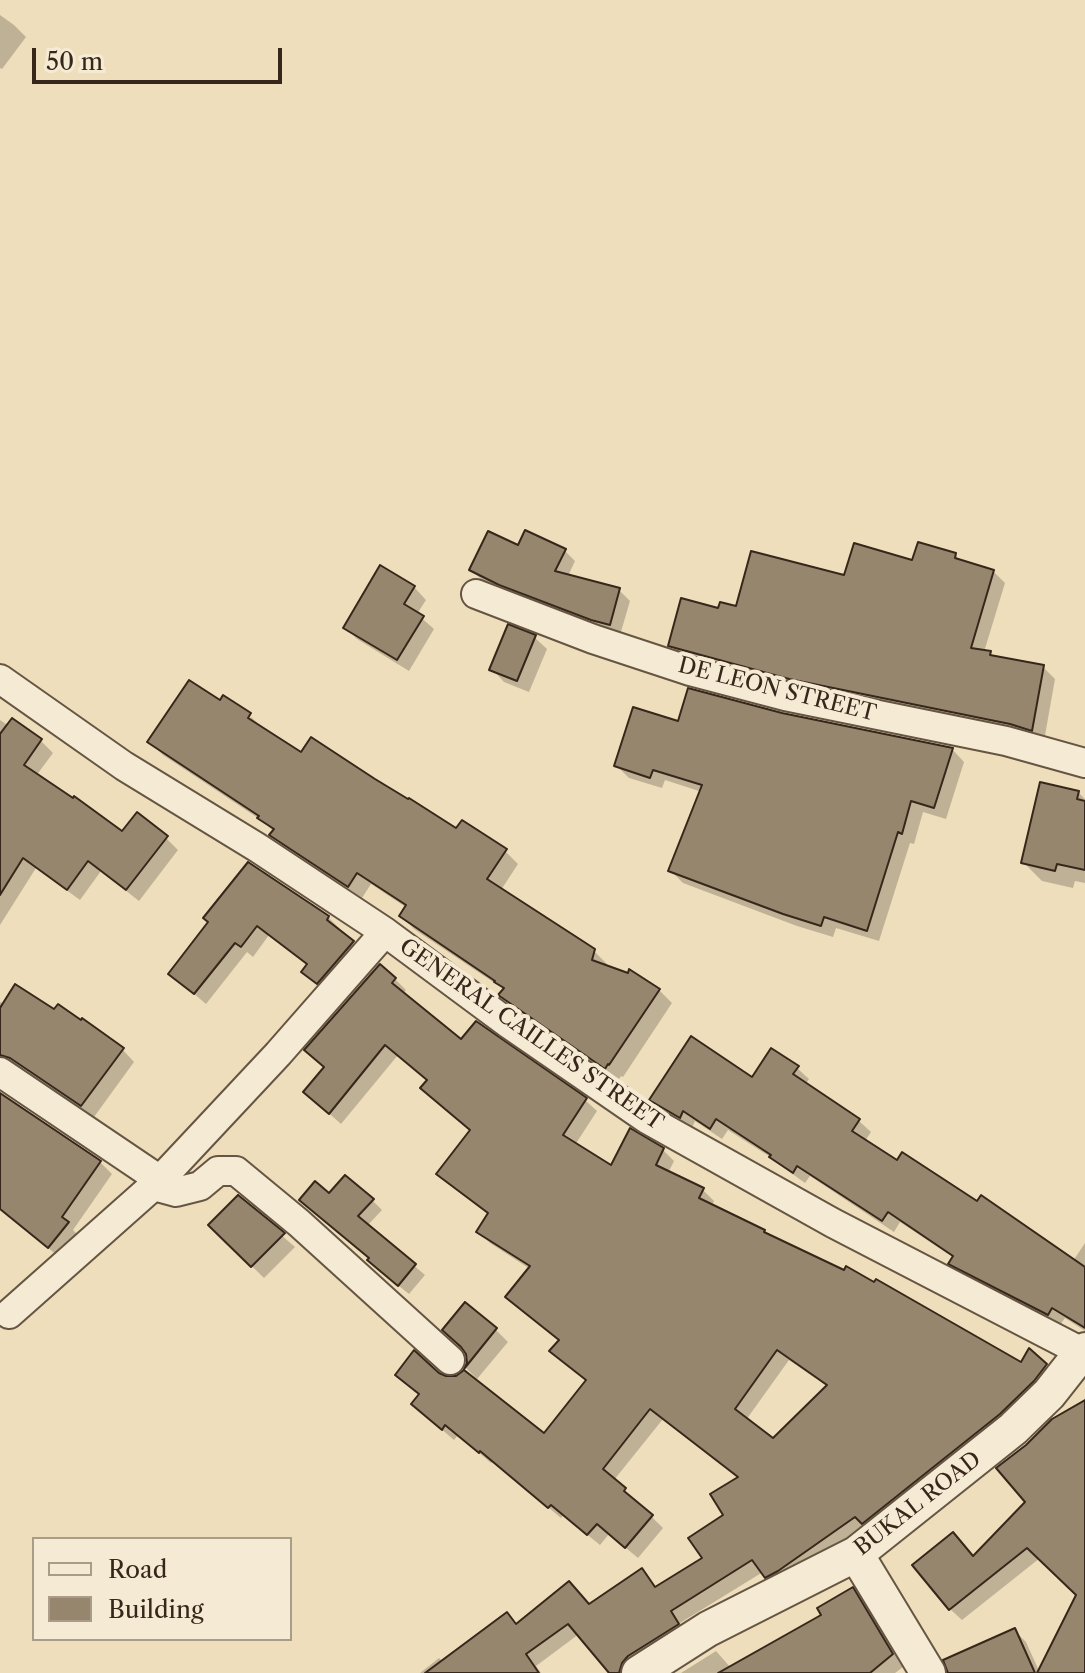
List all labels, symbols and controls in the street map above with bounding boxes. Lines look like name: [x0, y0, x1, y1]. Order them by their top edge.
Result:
scale bar: [36, 32, 286, 82]
text: 50 m: [46, 47, 103, 76]
street label: DE LEON STREET: [675, 653, 879, 727]
street label: GENERAL CAILLES STREET: [394, 934, 668, 1136]
street label: BUKAL ROAD: [849, 1446, 987, 1562]
legend: [32, 1537, 292, 1641]
text: Road: [108, 1555, 167, 1584]
text: Building: [108, 1595, 204, 1624]

